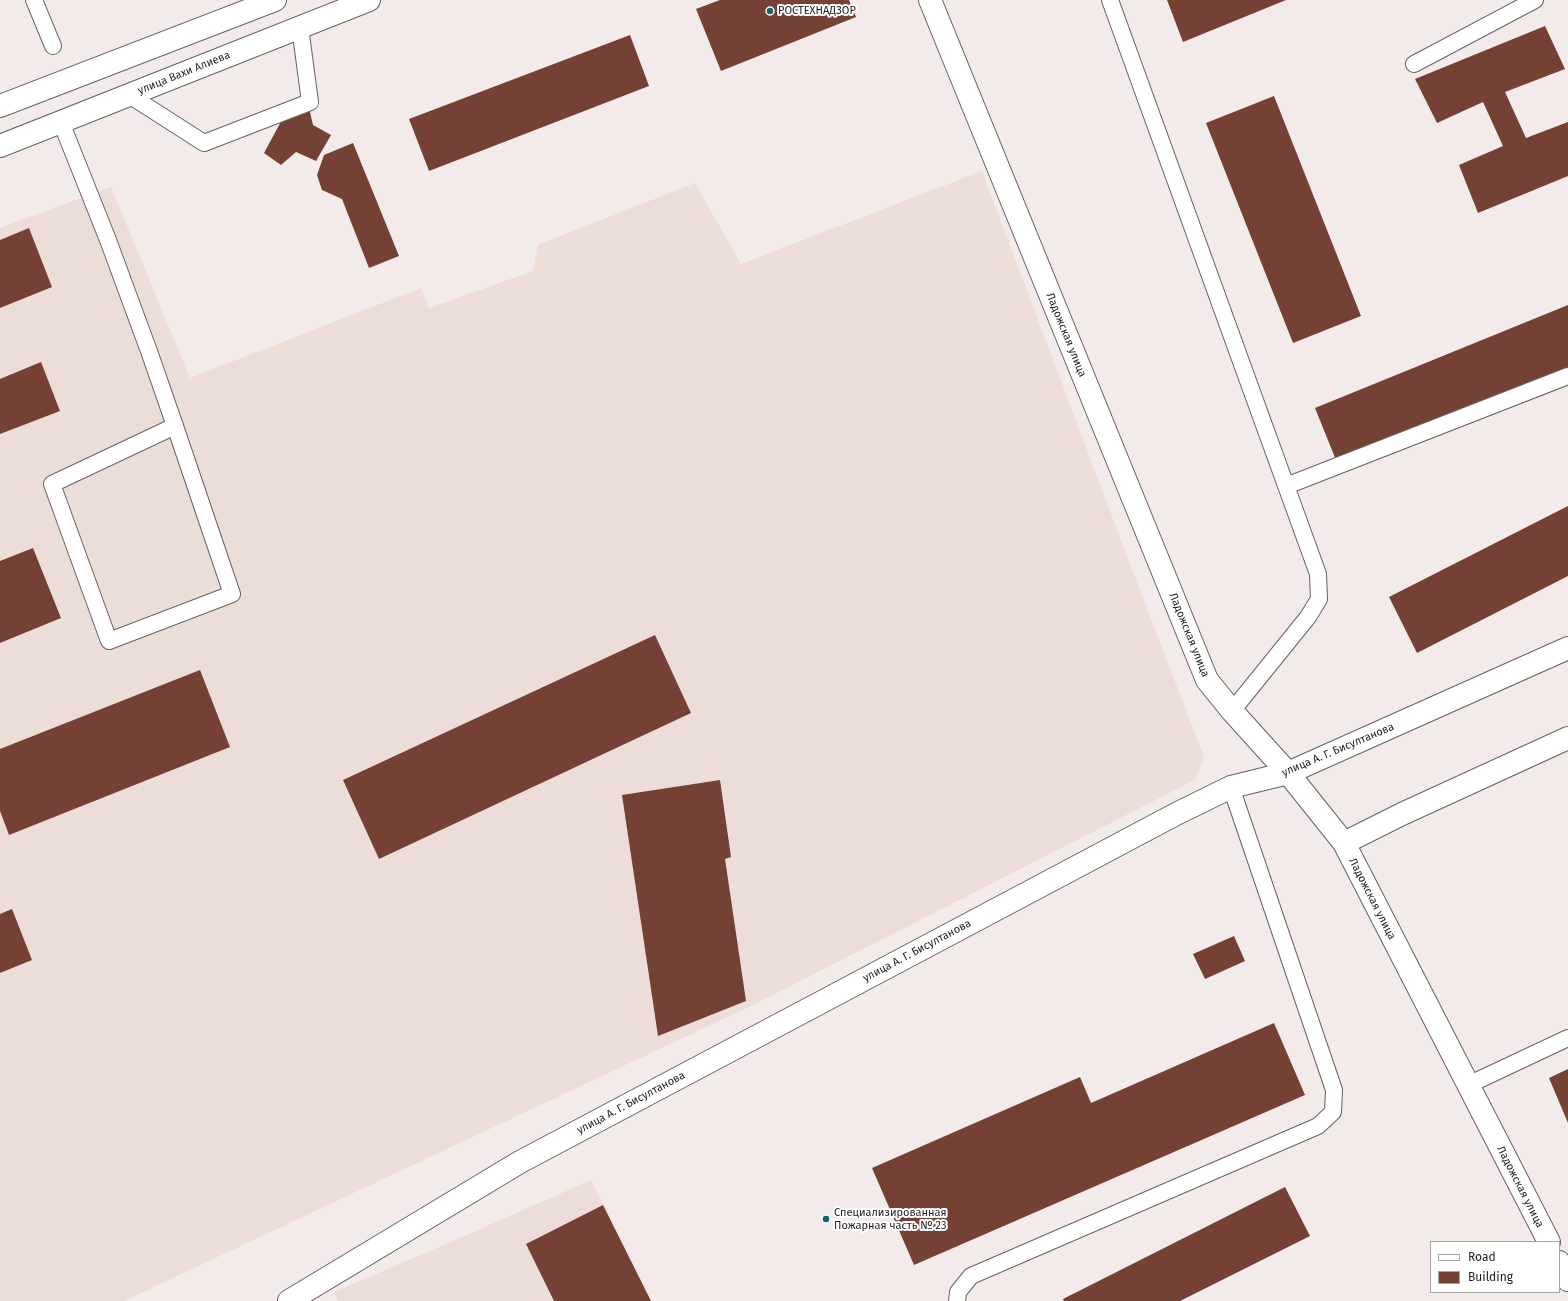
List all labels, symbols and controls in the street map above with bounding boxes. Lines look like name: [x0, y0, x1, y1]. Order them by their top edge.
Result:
place label: РОСТЕХНАДЗОР: [778, 4, 856, 18]
marker: РОСТЕХНАДЗОР: [765, 6, 775, 16]
street label: улица Вахи Алиева: [136, 48, 232, 98]
street label: Ладожская улица: [1043, 291, 1089, 379]
street label: Ладожская улица: [1166, 591, 1212, 679]
street label: улица А. Г. Бисултанова: [1280, 720, 1396, 780]
street label: Ладожская улица: [1346, 856, 1398, 942]
street label: улица А. Г. Бисултанова: [861, 917, 973, 985]
street label: улица А. Г. Бисултанова: [575, 1069, 687, 1137]
street label: Ладожская улица: [1494, 1144, 1546, 1230]
place label: Специализированная Пожарная часть № 23: [834, 1206, 947, 1232]
marker: Специализированная Пожарная часть № 23: [821, 1214, 831, 1224]
legend: [1430, 1241, 1560, 1293]
text: Road: [1468, 1250, 1496, 1264]
text: Building: [1468, 1270, 1513, 1284]

